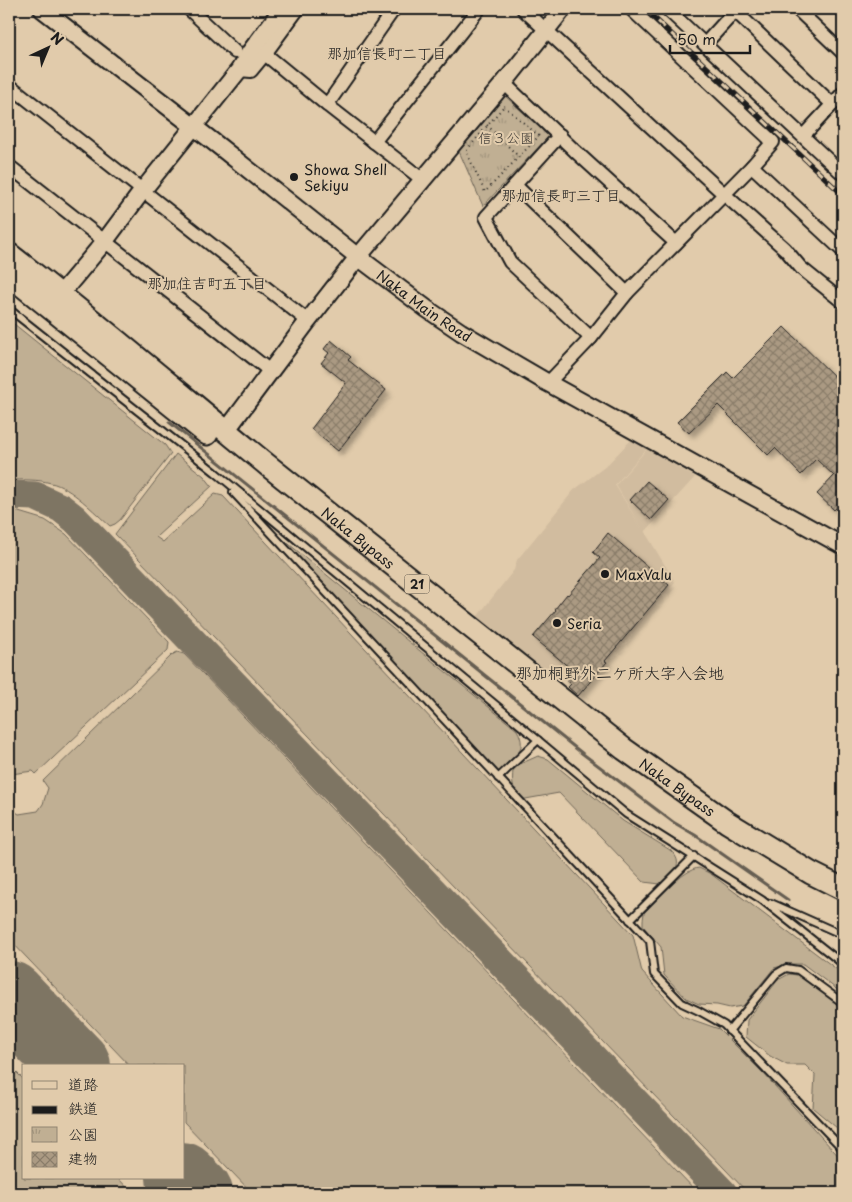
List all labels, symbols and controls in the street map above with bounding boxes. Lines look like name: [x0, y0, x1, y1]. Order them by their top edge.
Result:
north arrow: [22, 22, 72, 72]
scale bar: [670, 22, 750, 54]
text: N: [46, 27, 69, 50]
text: 50 m: [677, 27, 716, 50]
district label: 那加信長町二丁目: [327, 41, 447, 64]
park label: 信３公園: [478, 127, 534, 148]
place label: Showa Shell Sekiyu: [304, 159, 387, 196]
marker: Showa Shell Sekiyu: [288, 171, 300, 183]
district label: 那加信長町三丁目: [501, 183, 621, 206]
street label: Naka Main Road: [373, 264, 476, 347]
district label: 那加住吉町五丁目: [147, 271, 267, 294]
street label: Naka Bypass: [317, 502, 400, 574]
place label: MaxValu: [615, 564, 672, 585]
marker: MaxValu: [599, 568, 611, 580]
road number: 21: [404, 574, 430, 594]
place label: Seria: [567, 613, 602, 634]
marker: Seria: [551, 617, 563, 629]
district label: 那加桐野外二ケ所大字入会地: [516, 660, 724, 684]
street label: Naka Bypass: [635, 753, 720, 821]
legend: [22, 1064, 185, 1180]
text: 道路: [68, 1072, 98, 1095]
text: 鉄道: [68, 1096, 98, 1119]
text: 公園: [68, 1122, 98, 1145]
text: 建物: [68, 1146, 98, 1169]

